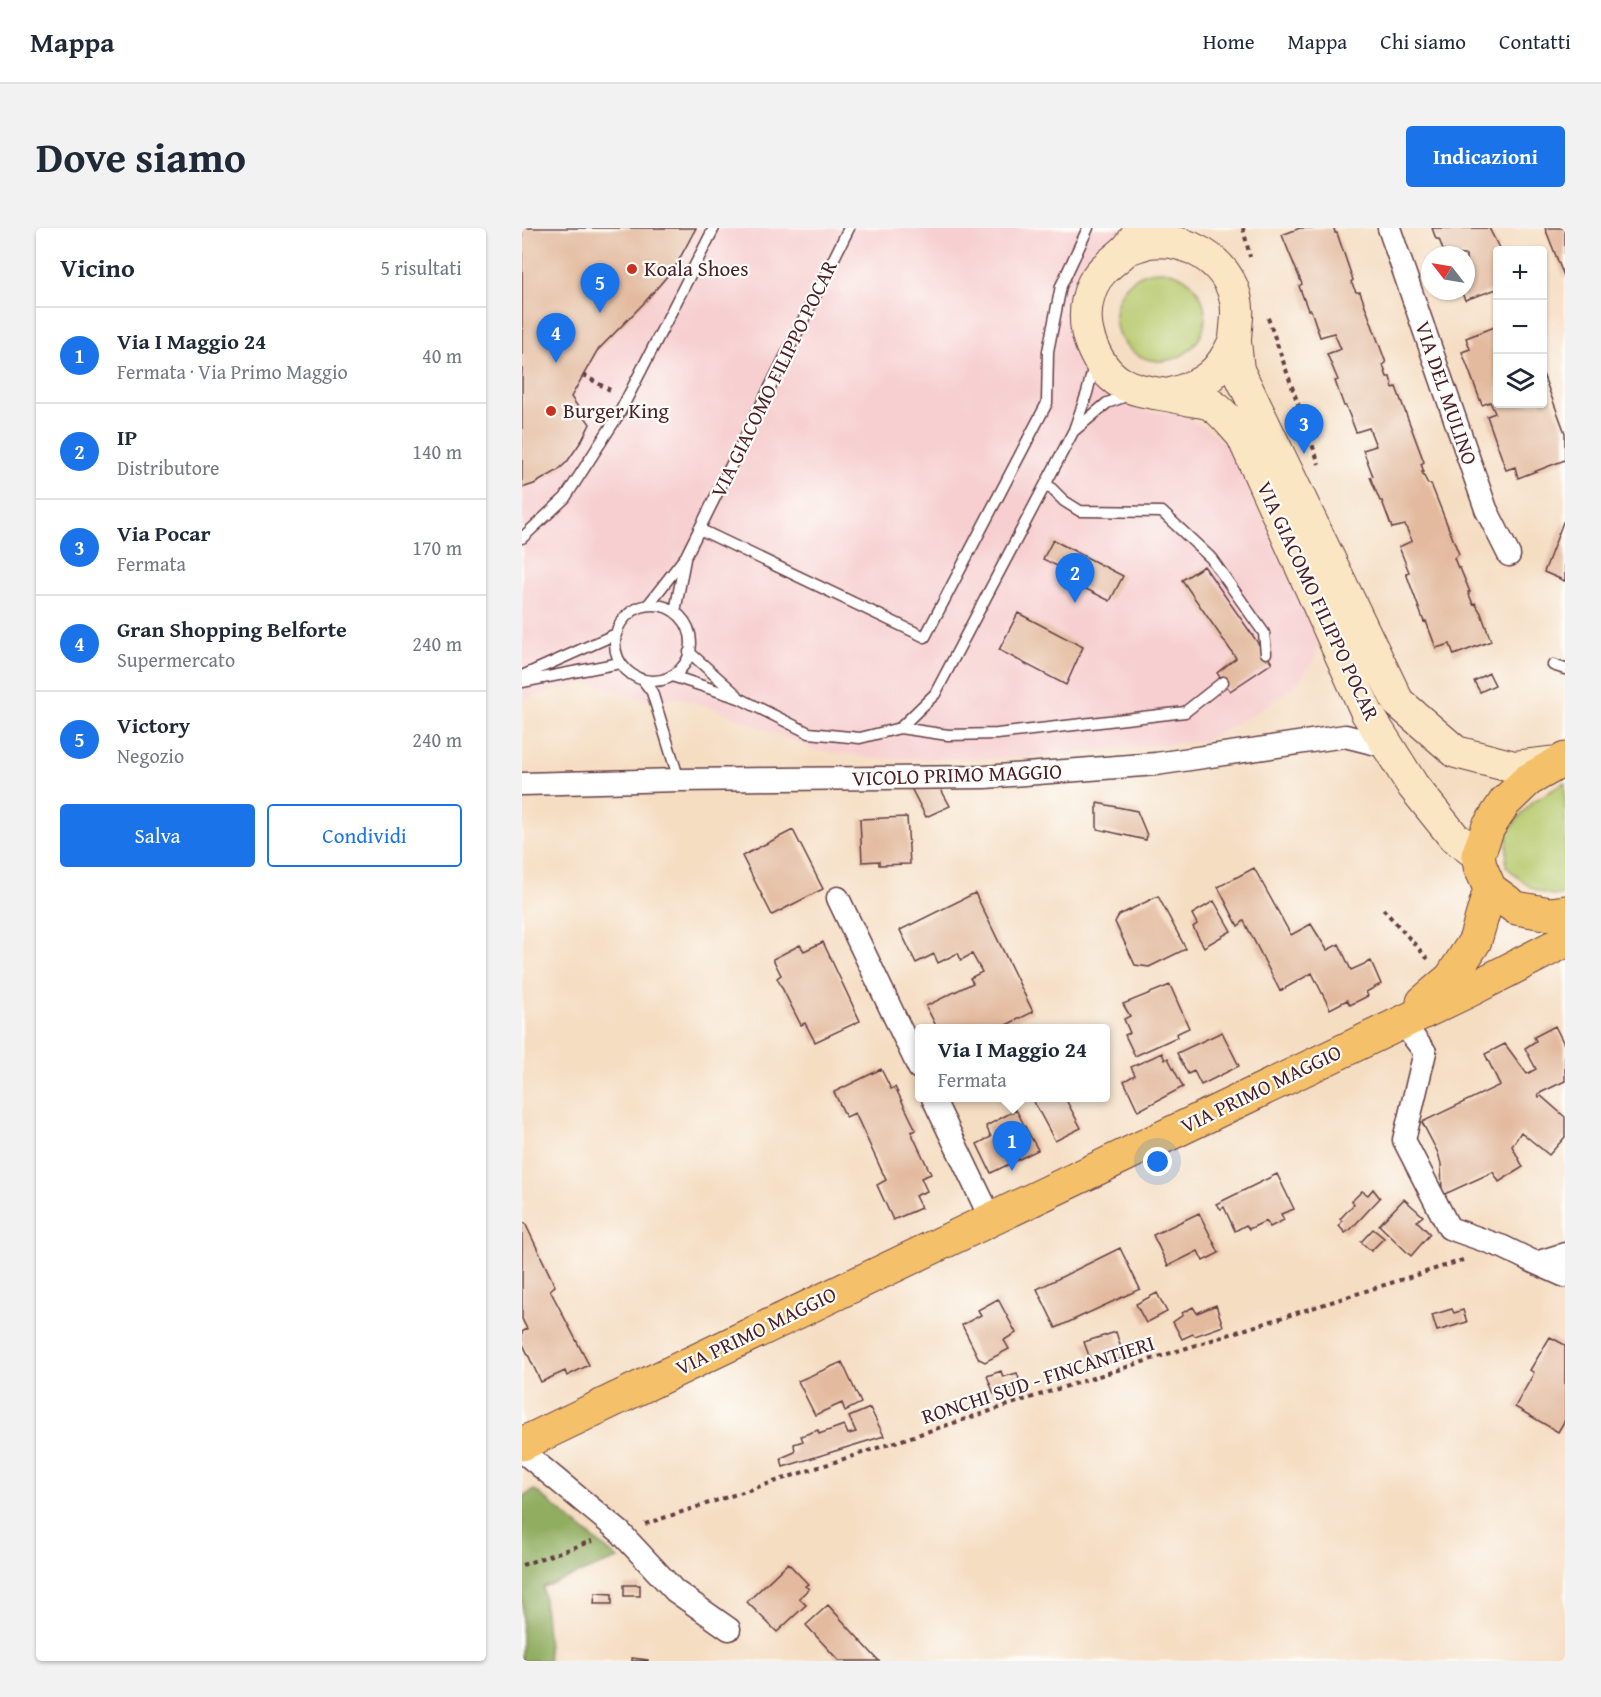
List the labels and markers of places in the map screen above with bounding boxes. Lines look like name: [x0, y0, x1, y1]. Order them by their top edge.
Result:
place label: Koala Shoes: [644, 253, 748, 284]
marker: Koala Shoes: [625, 262, 639, 276]
pin: 5: [580, 264, 620, 313]
pin: 4: [537, 314, 576, 363]
place label: Burger King: [563, 395, 670, 426]
marker: Burger King: [544, 404, 558, 418]
pin: 3: [1284, 404, 1324, 454]
pin: 2: [1056, 554, 1094, 603]
pin: 1: [992, 1122, 1032, 1171]

